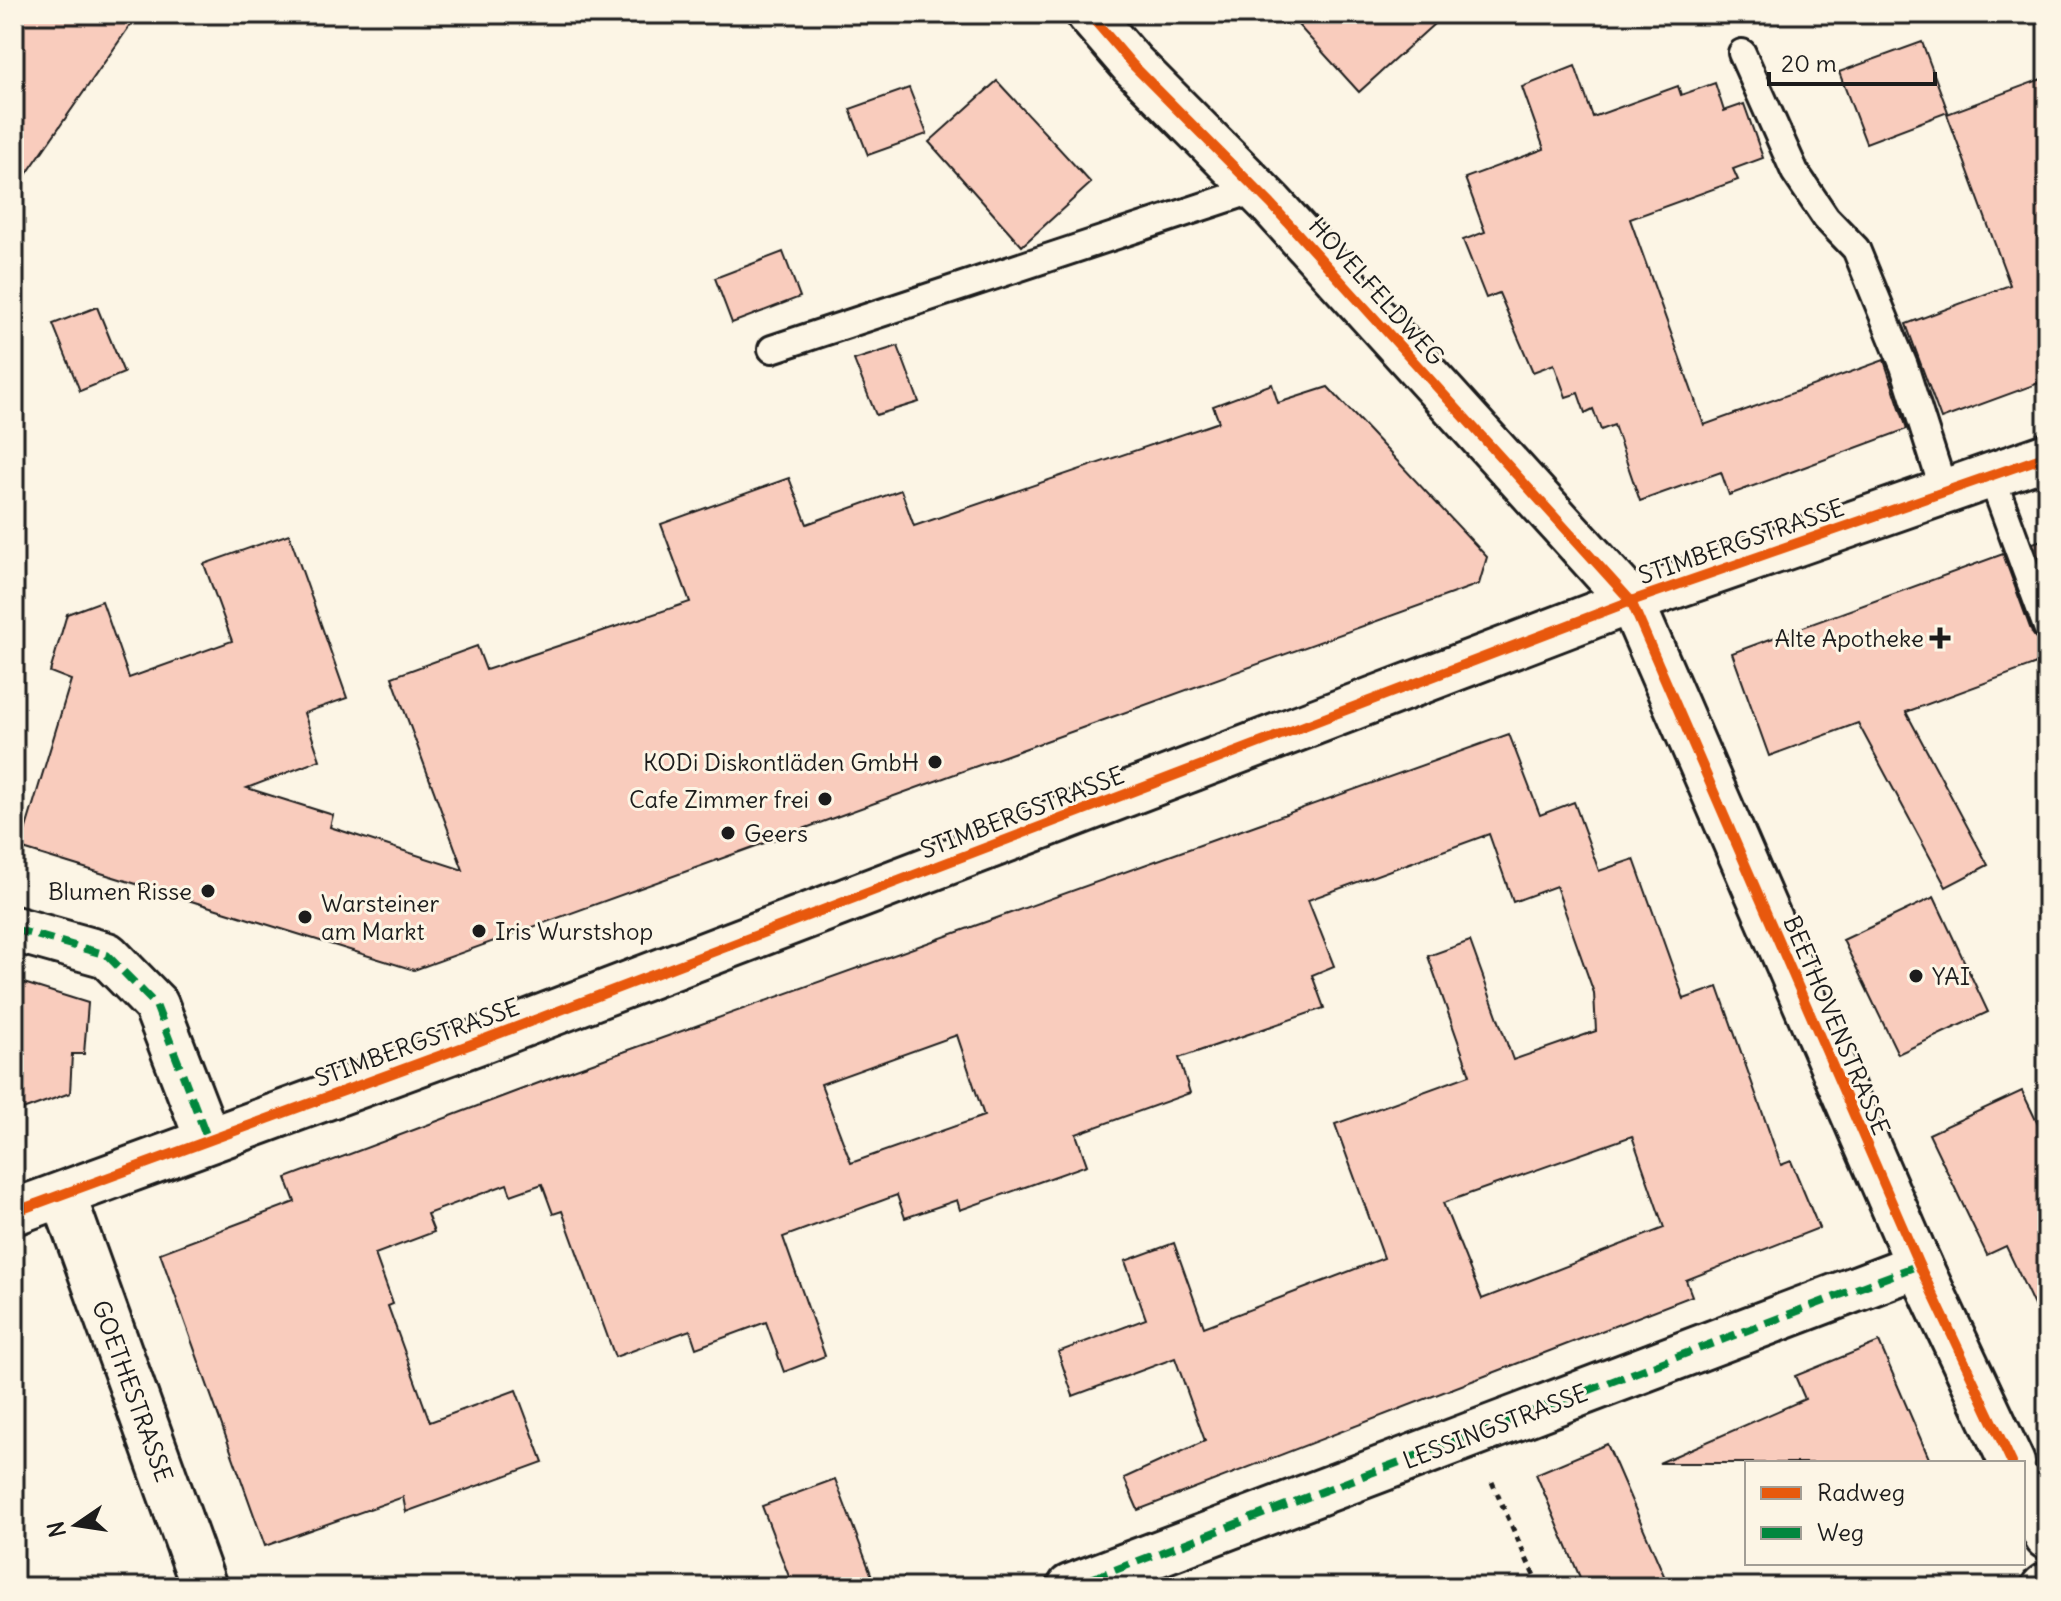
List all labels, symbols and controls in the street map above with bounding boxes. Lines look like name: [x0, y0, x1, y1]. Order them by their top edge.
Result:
scale bar: [1769, 36, 1935, 86]
text: 20 m: [1781, 48, 1837, 78]
street label: HOVELFELDWEG: [1303, 211, 1451, 371]
street label: STIMBERGSTRASSE: [1634, 492, 1848, 590]
place label: Alte Apotheke: [1774, 623, 1924, 653]
marker: Alte Apotheke: [1931, 629, 1949, 647]
place label: KODi Diskontläden GmbH: [643, 747, 919, 777]
marker: KODi Diskontläden GmbH: [926, 753, 944, 771]
street label: STIMBERGSTRASSE: [916, 759, 1128, 865]
place label: Cafe Zimmer frei: [629, 784, 809, 814]
marker: Cafe Zimmer frei: [816, 790, 834, 808]
place label: Geers: [744, 818, 808, 848]
marker: Geers: [719, 824, 737, 842]
place label: Blumen Risse: [48, 876, 192, 906]
marker: Blumen Risse: [199, 882, 217, 900]
place label: Warsteiner am Markt: [321, 888, 439, 946]
marker: Warsteiner am Markt: [296, 908, 314, 926]
street label: BEETHOVENSTRASSE: [1777, 911, 1897, 1139]
place label: Iris Wurstshop: [495, 916, 653, 946]
marker: Iris Wurstshop: [470, 922, 488, 940]
place label: YAI: [1932, 961, 1970, 991]
marker: YAI: [1907, 967, 1925, 985]
street label: STIMBERGSTRASSE: [311, 991, 523, 1093]
street label: GOETHESTRASSE: [86, 1296, 180, 1486]
street label: LESSINGSTRASSE: [1398, 1377, 1592, 1475]
legend: [1745, 1461, 2025, 1565]
text: Radweg: [1817, 1477, 1905, 1507]
north arrow: [36, 1485, 116, 1565]
text: Weg: [1817, 1517, 1864, 1547]
text: N: [41, 1519, 72, 1540]

